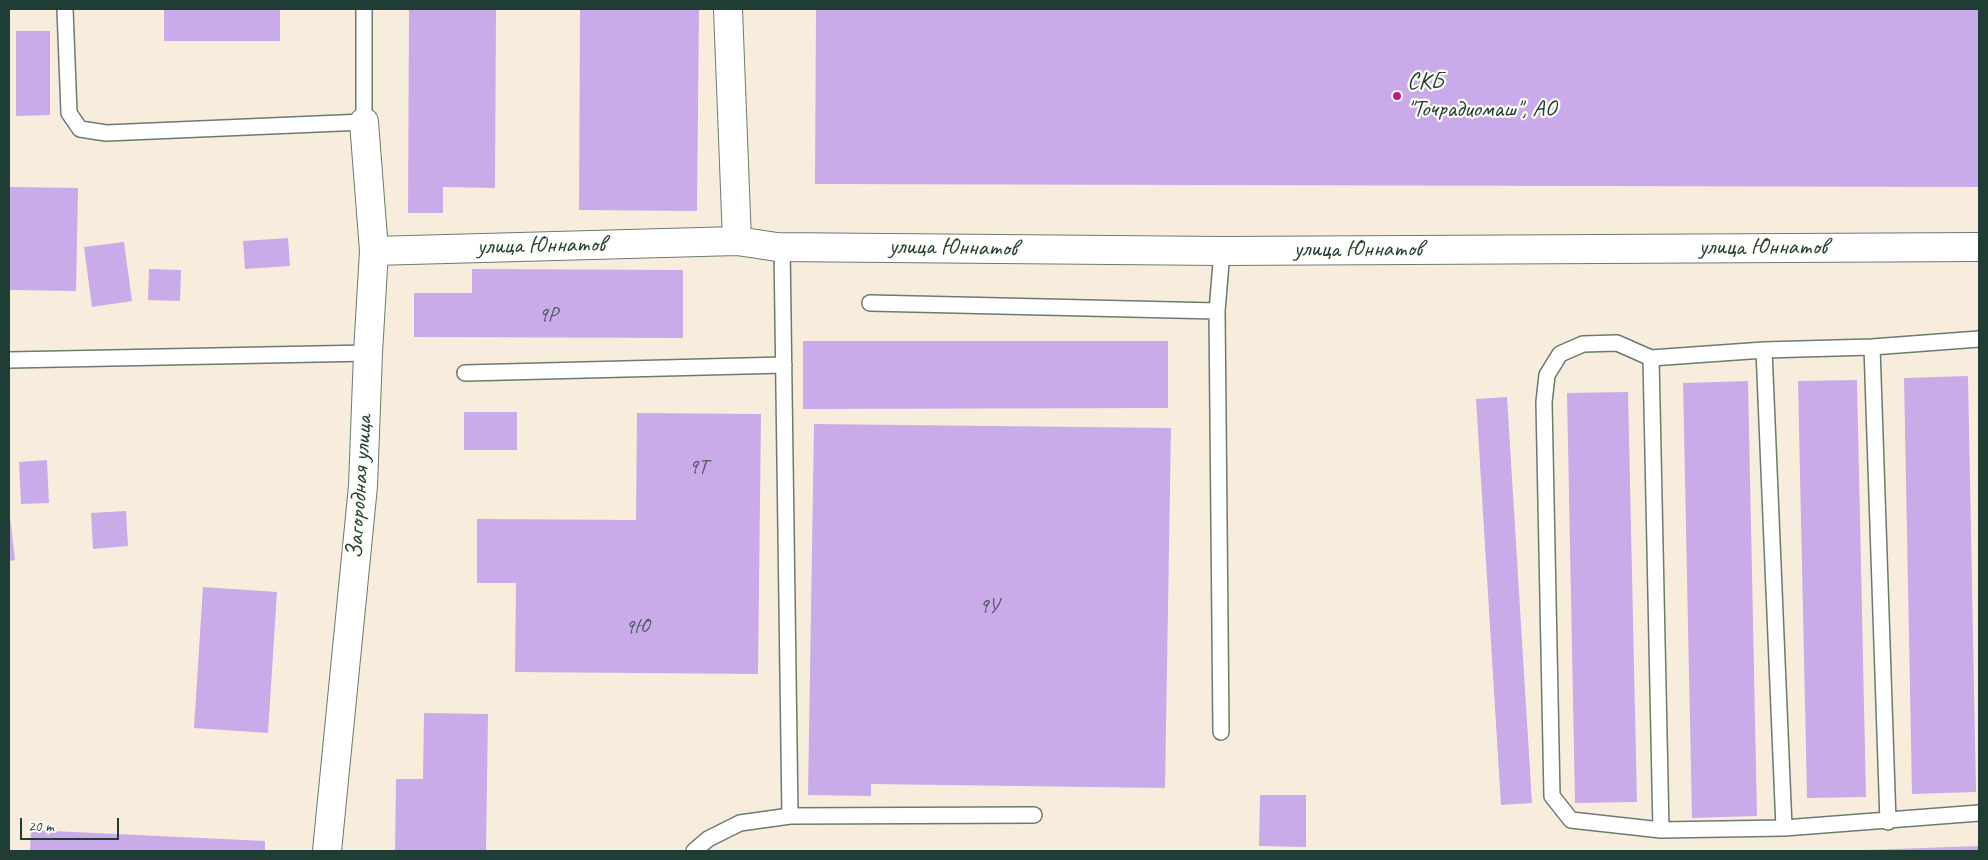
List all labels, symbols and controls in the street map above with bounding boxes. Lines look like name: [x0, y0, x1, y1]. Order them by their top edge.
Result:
place label: СКБ "Точрадиомаш", АО: [1407, 68, 1556, 124]
marker: СКБ "Точрадиомаш", АО: [1391, 90, 1403, 102]
street label: улица Юннатов: [477, 230, 605, 262]
street label: улица Юннатов: [889, 232, 1017, 264]
street label: улица Юннатов: [1699, 234, 1827, 262]
street label: улица Юннатов: [1294, 236, 1422, 264]
house number: 9Р: [538, 302, 558, 328]
street label: Загородная улица: [341, 414, 379, 560]
house number: 9Т: [688, 454, 708, 480]
house number: 9У: [979, 593, 999, 619]
house number: 9Ю: [625, 614, 649, 640]
scale bar: [22, 808, 121, 840]
text: 20 m: [28, 817, 54, 836]

